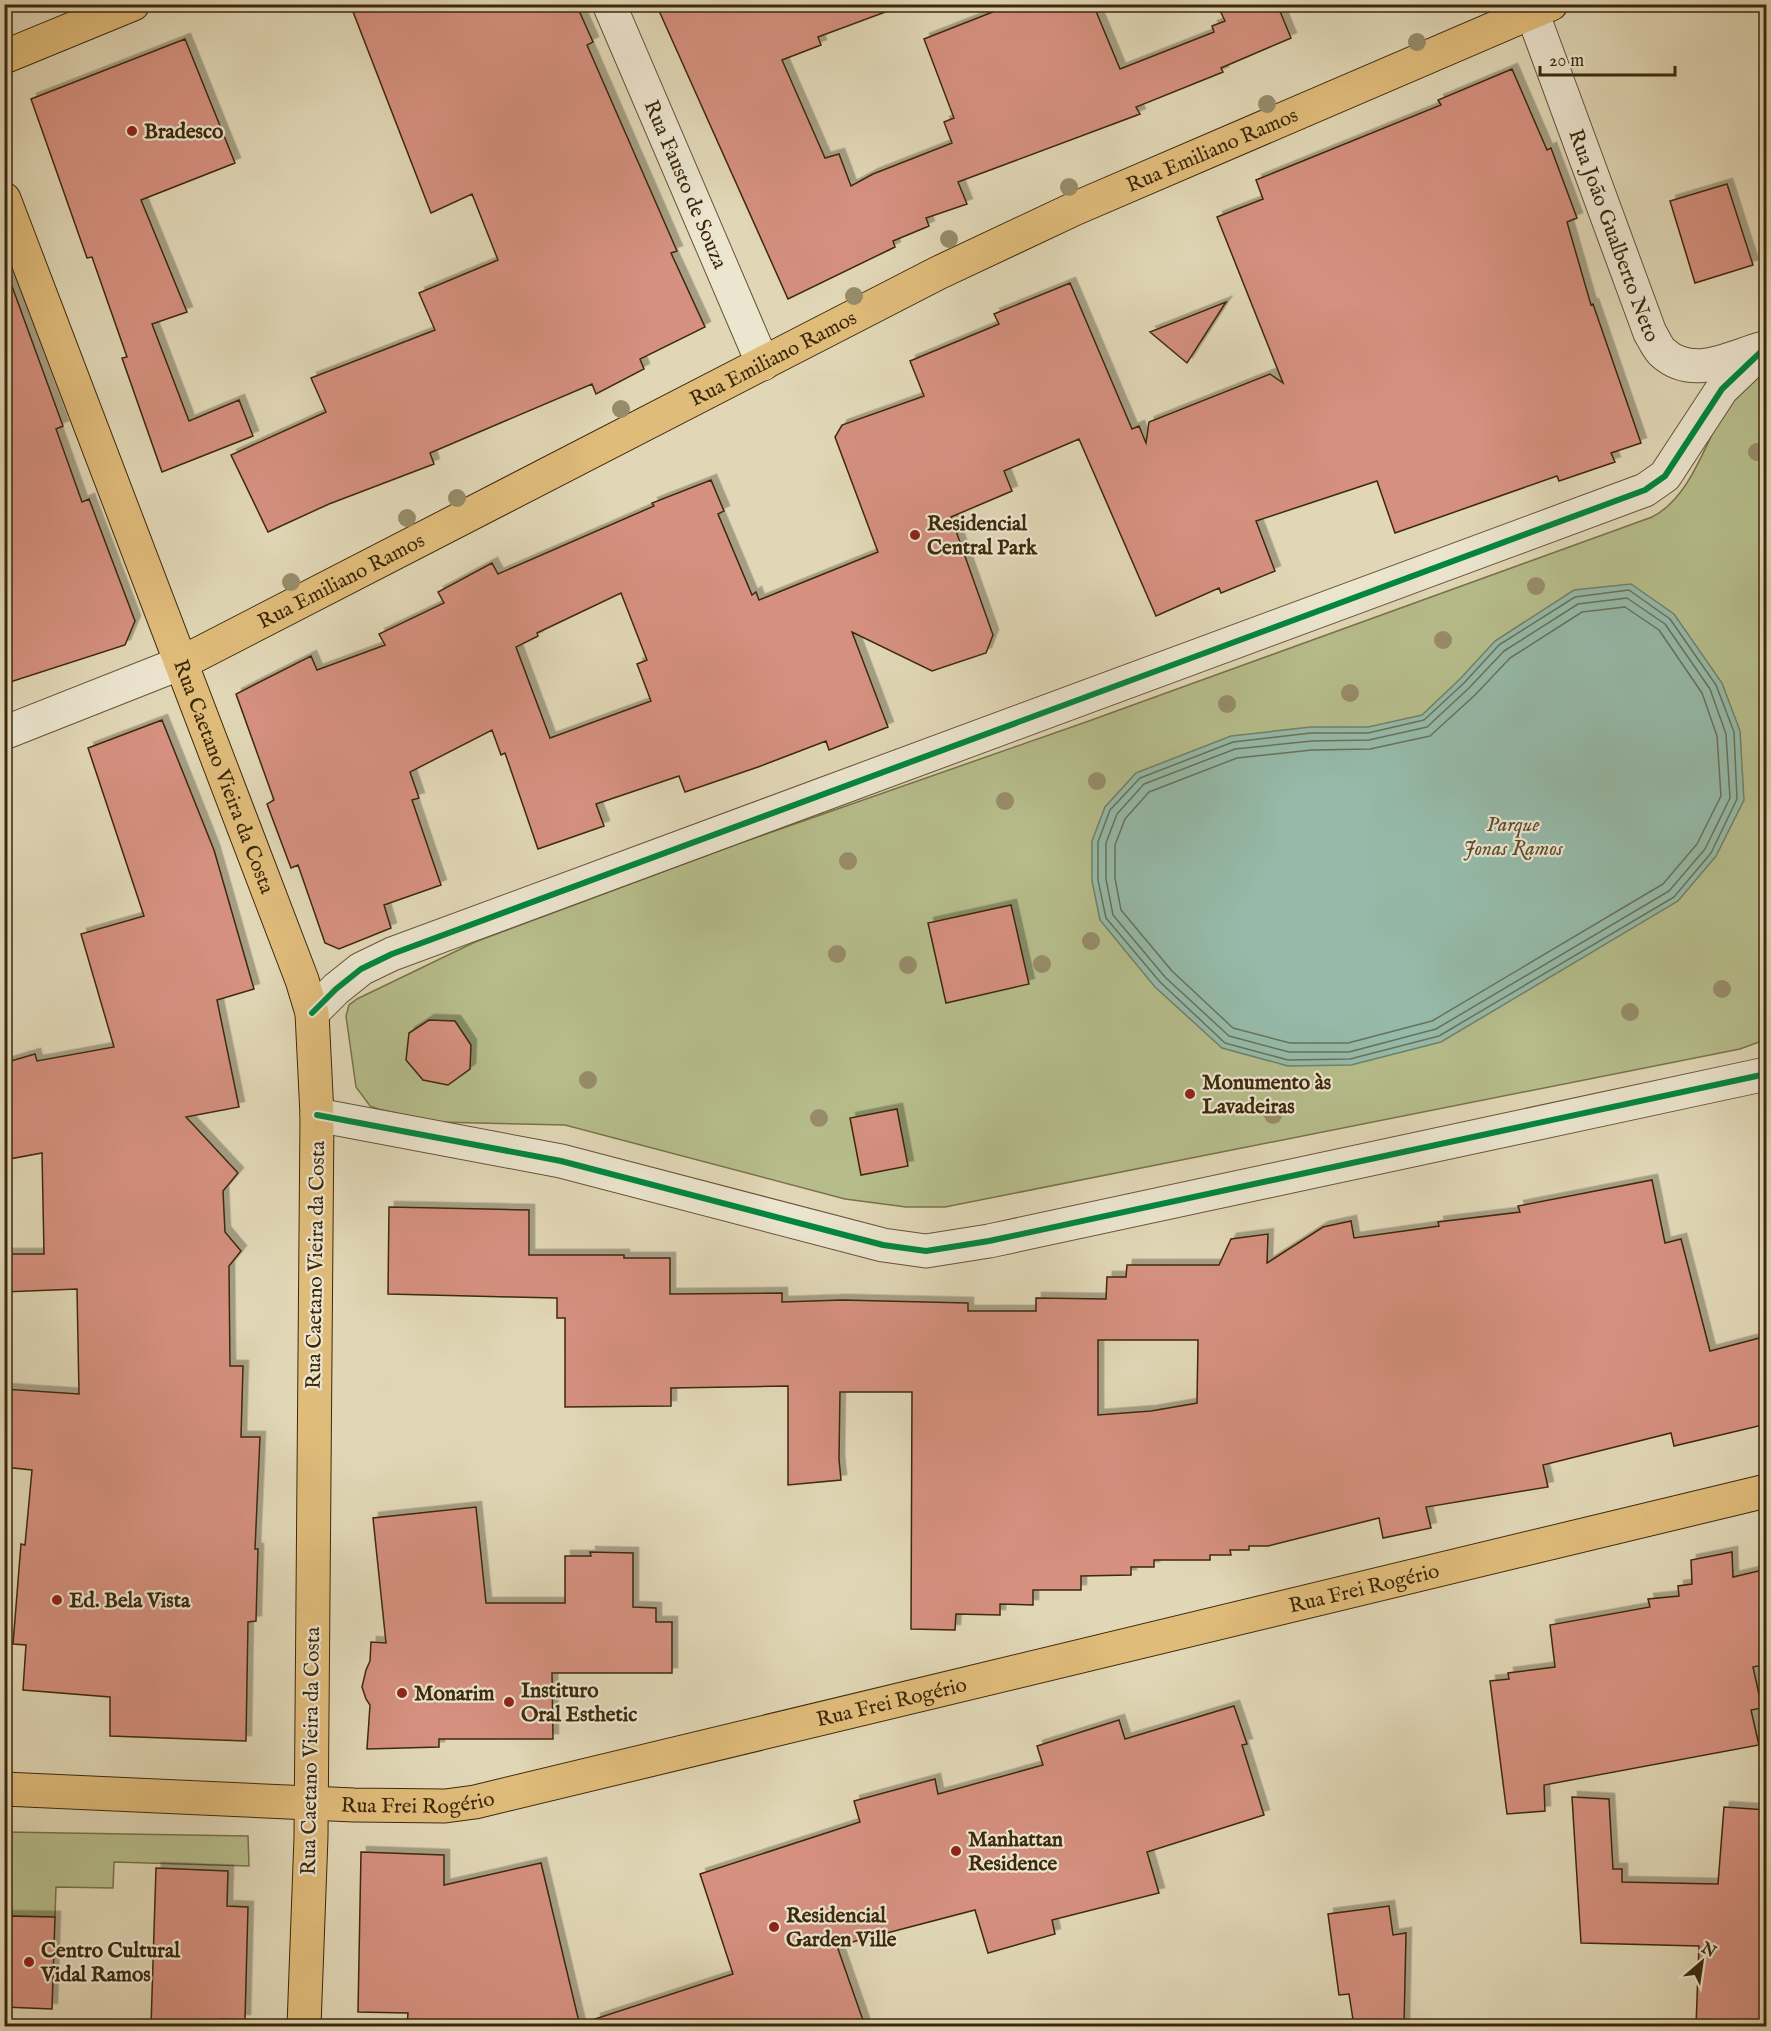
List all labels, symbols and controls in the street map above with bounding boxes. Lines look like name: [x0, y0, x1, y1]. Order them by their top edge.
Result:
scale bar: [1540, 39, 1675, 77]
text: 20 m: [1549, 50, 1584, 73]
street label: Rua Fausto de Souza: [637, 96, 733, 274]
street label: Rua Emiliano Ramos: [1123, 102, 1302, 200]
place label: Bradesco: [144, 119, 224, 146]
marker: Bradesco: [125, 124, 139, 138]
street label: Rua João Gualberto Neto: [1561, 126, 1665, 348]
street label: Rua Emiliano Ramos: [686, 305, 862, 414]
place label: Residencial Central Park: [927, 511, 1038, 562]
street label: Rua Emiliano Ramos: [254, 528, 430, 636]
marker: Residencial Central Park: [908, 528, 922, 542]
street label: Rua Caetano Vieira da Costa: [166, 656, 280, 899]
park label: Parque Jonas Ramos: [1463, 812, 1564, 863]
place label: Monumento às Lavadeiras: [1202, 1070, 1331, 1121]
marker: Monumento às Lavadeiras: [1183, 1087, 1197, 1101]
street label: Rua Caetano Vieira da Costa: [301, 1140, 332, 1389]
street label: Rua Frei Rogério: [1286, 1558, 1442, 1620]
place label: Ed. Bela Vista: [69, 1588, 191, 1615]
marker: Ed. Bela Vista: [50, 1593, 64, 1607]
street label: Rua Caetano Vieira da Costa: [296, 1626, 327, 1875]
street label: Rua Frei Rogério: [814, 1672, 970, 1734]
place label: Instituro Oral Esthetic: [521, 1678, 637, 1729]
place label: Monarim: [414, 1681, 495, 1708]
marker: Monarim: [395, 1686, 409, 1700]
marker: Instituro Oral Esthetic: [502, 1695, 516, 1709]
street label: Rua Frei Rogério: [340, 1786, 497, 1821]
place label: Manhattan Residence: [968, 1827, 1063, 1878]
marker: Manhattan Residence: [949, 1844, 963, 1858]
place label: Residencial Garden Ville: [786, 1903, 897, 1954]
marker: Residencial Garden Ville: [767, 1920, 781, 1934]
north arrow: [1672, 1932, 1732, 1992]
place label: Centro Cultural Vidal Ramos: [40, 1938, 181, 1989]
text: N: [1697, 1938, 1719, 1963]
marker: Centro Cultural Vidal Ramos: [22, 1955, 36, 1969]

